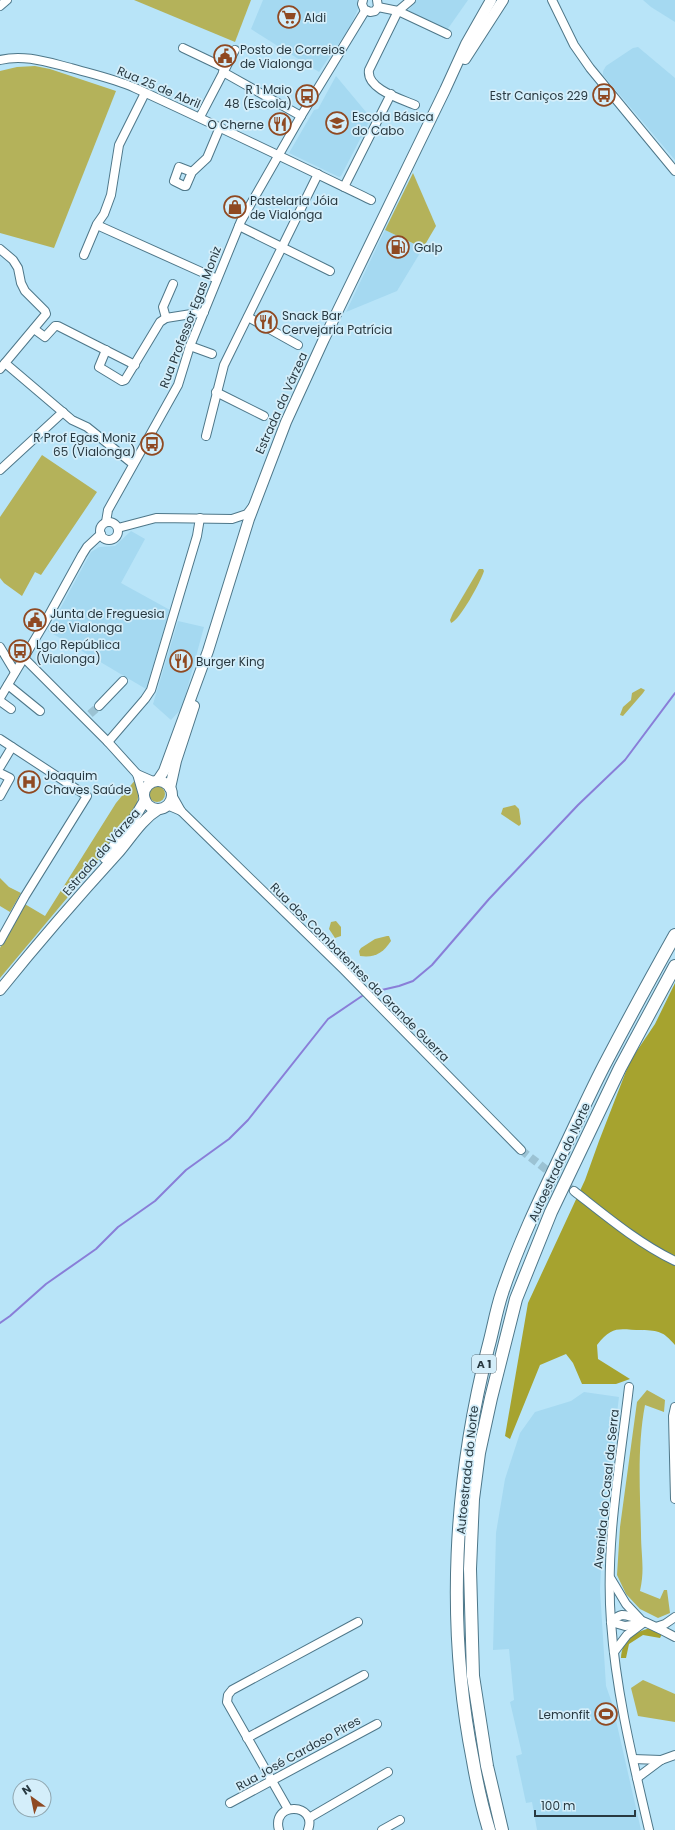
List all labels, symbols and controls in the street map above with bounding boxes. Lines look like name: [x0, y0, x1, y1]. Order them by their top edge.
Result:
supermarket icon: Aldi: [276, 4, 302, 30]
place label: Aldi: [304, 9, 326, 26]
place label: Posto de Correios de Vialonga: [240, 41, 345, 72]
public building icon: Posto de Correios de Vialonga: [212, 43, 238, 69]
street label: Rua 25 de Abril: [115, 62, 203, 112]
place label: R 1 Maio 48 (Escola): [224, 81, 292, 112]
bus stop icon: Estr Caniços 229: [591, 82, 617, 108]
bus stop icon: R 1 Maio 48 (Escola): [294, 83, 320, 109]
place label: Estr Caniços 229: [490, 87, 588, 104]
place label: Escola Básica do Cabo: [352, 108, 434, 139]
school or university icon: Escola Básica do Cabo: [324, 110, 350, 136]
restaurant icon: O Cherne: [267, 111, 293, 137]
place label: O Cherne: [207, 116, 264, 133]
place label: Pastelaria Jóia de Vialonga: [250, 192, 338, 223]
shop icon: Pastelaria Jóia de Vialonga: [222, 194, 248, 220]
fuel station icon: Galp: [385, 234, 411, 260]
place label: Galp: [414, 239, 443, 256]
street label: Rua Professor Egas Moniz: [155, 244, 225, 390]
place label: Snack Bar Cervejaria Patrícia: [282, 307, 392, 338]
restaurant icon: Snack Bar Cervejaria Patrícia: [253, 309, 279, 335]
street label: Estrada da Várzea: [251, 349, 311, 457]
place label: R Prof Egas Moniz 65 (Vialonga): [33, 429, 136, 460]
bus stop icon: R Prof Egas Moniz 65 (Vialonga): [139, 431, 165, 457]
place label: Junta de Freguesia de Vialonga: [50, 605, 165, 636]
public building icon: Junta de Freguesia de Vialonga: [22, 607, 48, 633]
place label: Lgo República (Vialonga): [36, 636, 120, 667]
bus stop icon: Lgo República (Vialonga): [7, 638, 33, 664]
restaurant icon: Burger King: [168, 648, 194, 674]
place label: Burger King: [196, 653, 265, 670]
place label: Joaquim Chaves Saúde: [44, 767, 131, 798]
hospital icon: Joaquim Chaves Saúde: [16, 769, 42, 795]
street label: Estrada da Várzea: [59, 805, 143, 899]
street label: Rua dos Combatentes da Grande Guerra: [267, 879, 453, 1065]
street label: Autoestrada do Norte: [524, 1100, 594, 1224]
road number: A 1: [472, 1355, 496, 1373]
street label: Autoestrada do Norte: [452, 1405, 482, 1535]
street label: Avenida do Casal da Serra: [589, 1408, 623, 1570]
sports icon: Lemonfit: [593, 1701, 619, 1727]
place label: Lemonfit: [538, 1706, 590, 1723]
street label: Rua José Cardoso Pires: [233, 1712, 363, 1794]
north arrow: [12, 1778, 52, 1818]
text: N: [19, 1781, 34, 1799]
scale bar: [535, 1792, 635, 1818]
text: 100 m: [541, 1797, 575, 1814]

